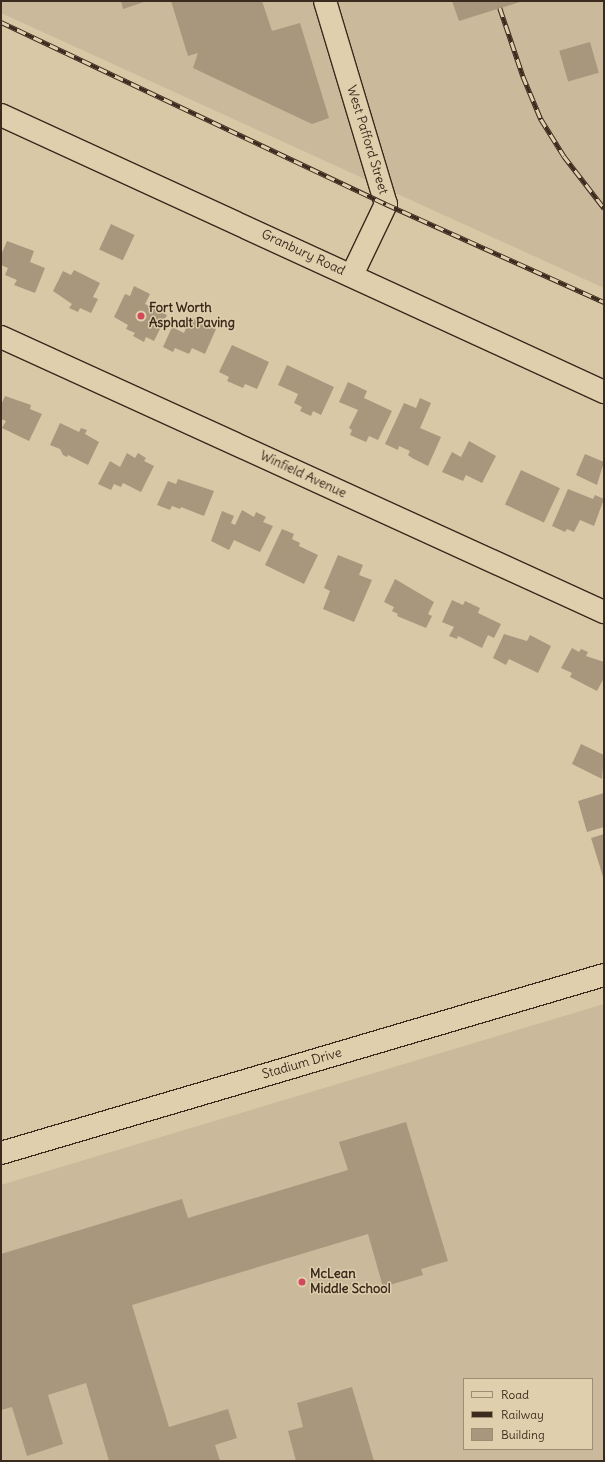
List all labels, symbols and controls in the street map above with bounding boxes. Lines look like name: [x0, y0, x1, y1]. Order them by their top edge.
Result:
street label: West Pafford Street: [343, 84, 391, 196]
street label: Granbury Road: [259, 227, 347, 279]
place label: Fort Worth Asphalt Paving: [149, 301, 235, 332]
marker: Fort Worth Asphalt Paving: [136, 311, 146, 321]
street label: Winfield Avenue: [257, 448, 349, 502]
street label: Stadium Drive: [260, 1045, 344, 1083]
place label: McLean Middle School: [310, 1267, 391, 1298]
marker: McLean Middle School: [297, 1277, 307, 1287]
legend: [463, 1378, 593, 1450]
text: Road: [501, 1387, 529, 1402]
text: Railway: [501, 1407, 544, 1422]
text: Building: [501, 1427, 545, 1442]

